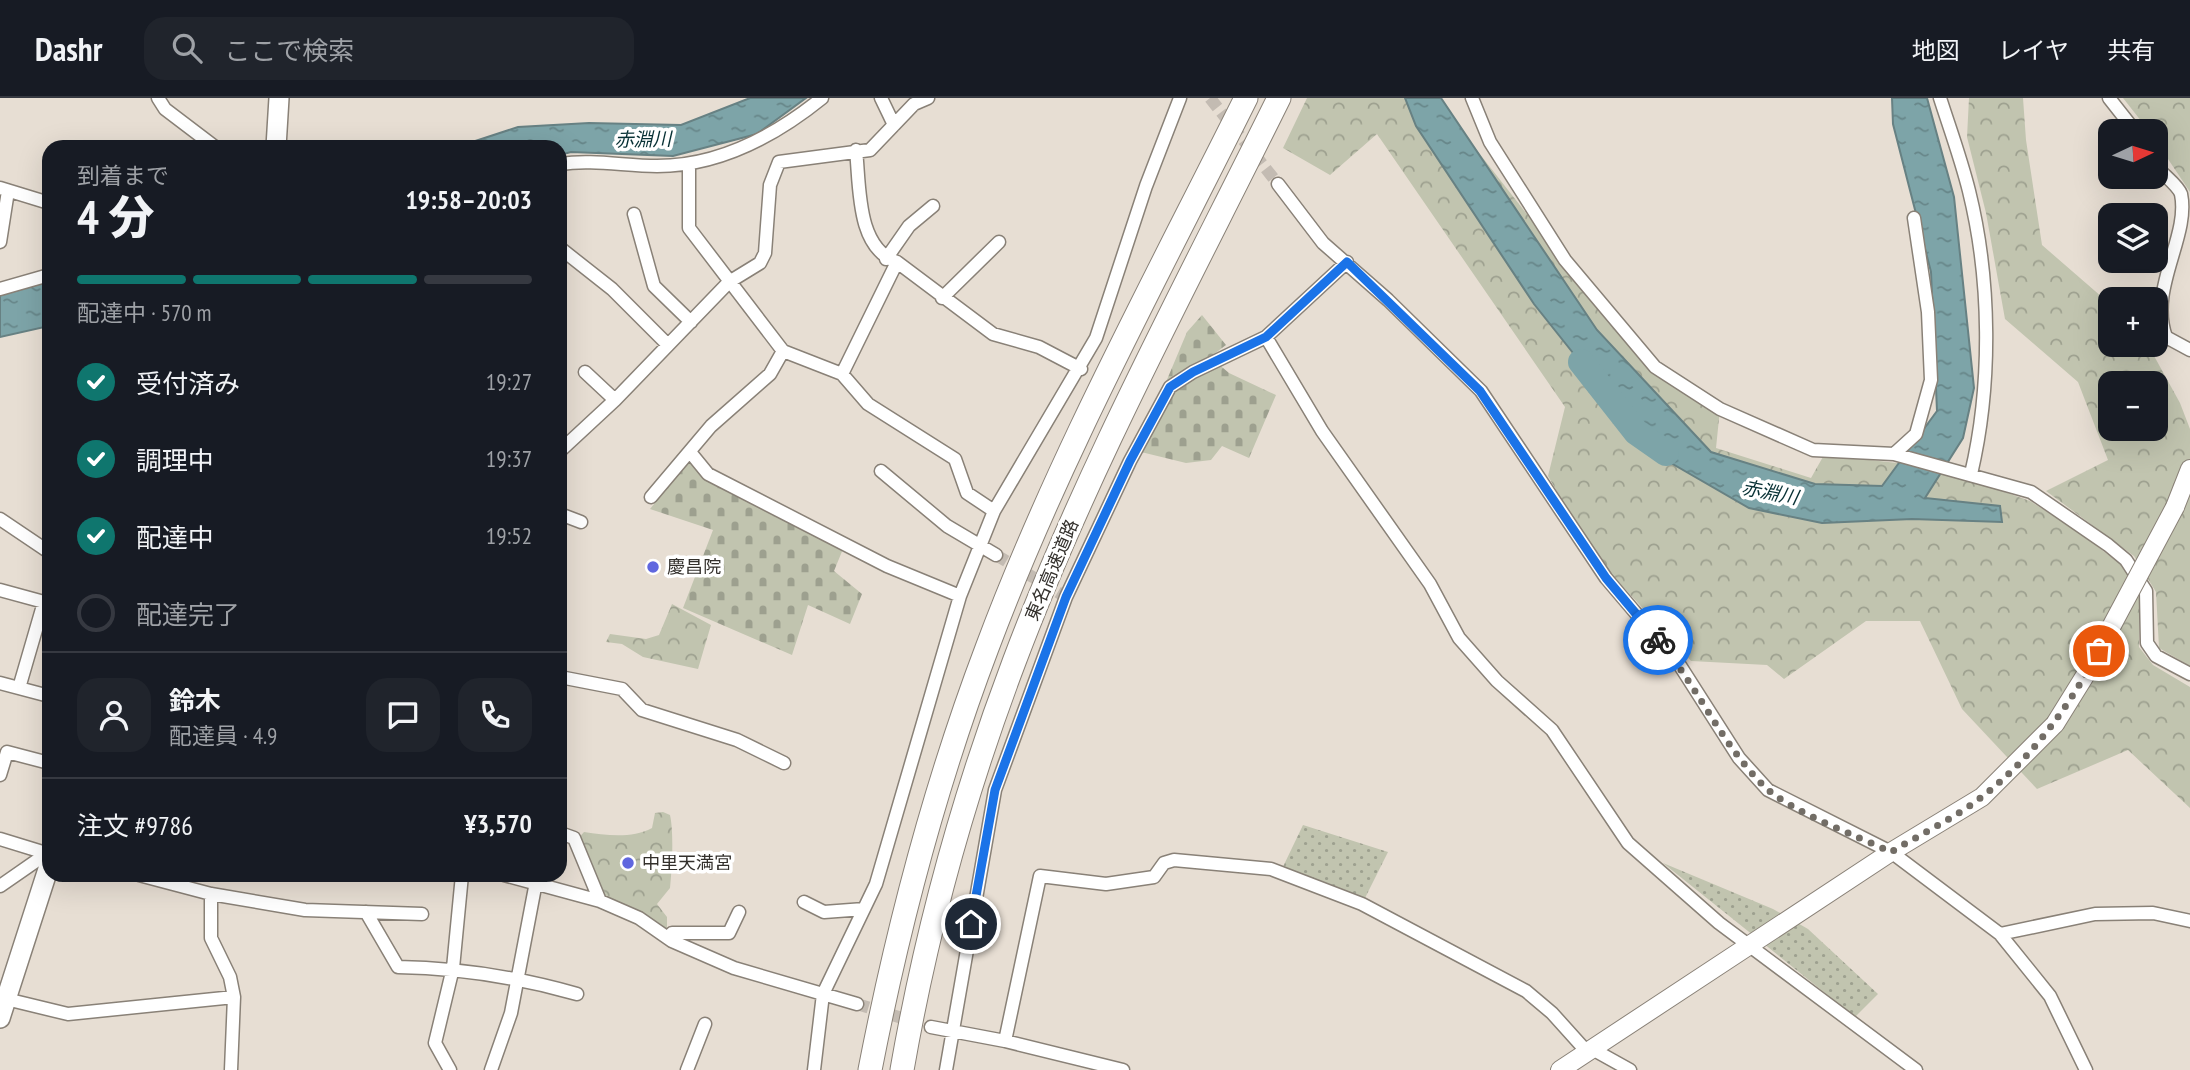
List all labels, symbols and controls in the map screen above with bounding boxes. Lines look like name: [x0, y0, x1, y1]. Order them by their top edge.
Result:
search box: [144, 17, 634, 80]
text: Dashr: [35, 27, 102, 70]
icon: search: [168, 29, 206, 67]
text: ここで検索: [224, 34, 354, 67]
text: 地図: [1912, 35, 1960, 66]
text: レイヤ: [1998, 35, 2069, 66]
text: 共有: [2107, 35, 2155, 66]
north arrow: [2098, 119, 2168, 189]
map controls: [2098, 119, 2168, 441]
water label: 赤淵川: [614, 126, 674, 151]
text: 到着まで: [77, 161, 169, 190]
text: 19:58–20:03: [405, 183, 532, 216]
text: 4 分: [77, 187, 154, 247]
button: layers: [2098, 203, 2168, 273]
button: +: [2098, 287, 2168, 357]
text: 配達中 · 570 m: [77, 298, 212, 327]
icon: check: [77, 363, 115, 401]
text: 受付済み: [136, 367, 240, 400]
text: 19:27: [486, 367, 532, 396]
button: −: [2098, 371, 2168, 441]
icon: check: [77, 440, 115, 478]
text: 調理中: [136, 444, 214, 477]
text: 19:37: [486, 444, 532, 473]
water label: 赤淵川: [1740, 475, 1802, 510]
street label: 東名高速道路: [1020, 516, 1083, 624]
icon: check: [77, 517, 115, 555]
text: 配達中: [136, 521, 214, 554]
text: 19:52: [486, 521, 532, 550]
place label: 慶昌院: [667, 555, 721, 578]
marker: 慶昌院: [645, 559, 661, 575]
text: 配達完了: [136, 598, 240, 631]
courier: [1623, 605, 1693, 675]
icon: bike: [1639, 621, 1677, 659]
pin: [2069, 621, 2129, 681]
icon: bag: [2080, 632, 2118, 670]
button: person: [77, 678, 151, 752]
button: chat: [366, 678, 440, 752]
button: phone: [458, 678, 532, 752]
text: 鈴木: [169, 684, 221, 717]
text: 配達員 · 4.9: [169, 721, 277, 750]
text: ¥3,570: [464, 807, 532, 840]
text: 注文 #9786: [77, 809, 193, 842]
place label: 中里天満宮: [642, 851, 732, 874]
marker: 中里天満宮: [620, 855, 636, 871]
pin: [941, 894, 1001, 954]
icon: home: [952, 905, 990, 943]

